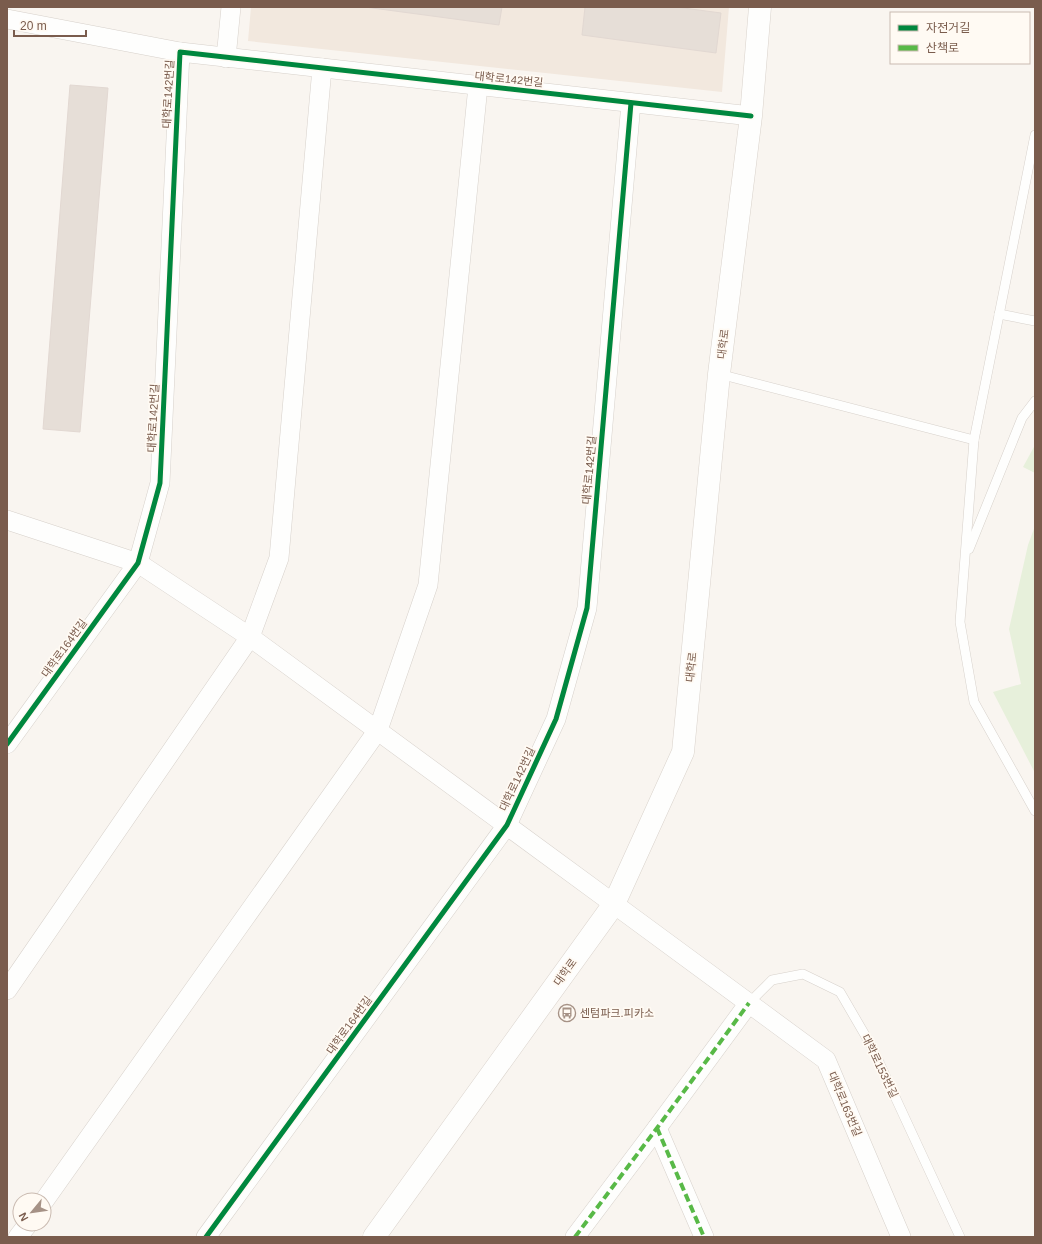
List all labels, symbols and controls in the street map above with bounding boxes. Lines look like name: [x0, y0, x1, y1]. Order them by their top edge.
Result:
scale bar: [14, 12, 86, 38]
legend: [890, 12, 1030, 64]
text: 20 m: [20, 19, 47, 33]
text: 자전거길: [926, 21, 970, 35]
text: 산책로: [926, 41, 959, 55]
street label: 대학로142번길: [160, 59, 176, 129]
street label: 대학로142번길: [474, 69, 544, 89]
street label: 대학로: [715, 328, 731, 360]
street label: 대학로142번길: [145, 383, 161, 453]
street label: 대학로142번길: [580, 435, 598, 505]
street label: 대학로164번길: [39, 617, 89, 679]
street label: 대학로: [683, 651, 699, 683]
street label: 대학로142번길: [497, 745, 537, 813]
street label: 대학로: [551, 956, 579, 988]
street label: 대학로164번길: [324, 994, 374, 1056]
bus stop icon: 센텀파크.피카소: [557, 1003, 577, 1023]
place label: 센텀파크.피카소: [580, 1007, 654, 1019]
street label: 대학로153번길: [859, 1032, 901, 1100]
street label: 대학로163번길: [826, 1070, 864, 1138]
north arrow: [12, 1192, 52, 1232]
text: N: [16, 1210, 30, 1223]

